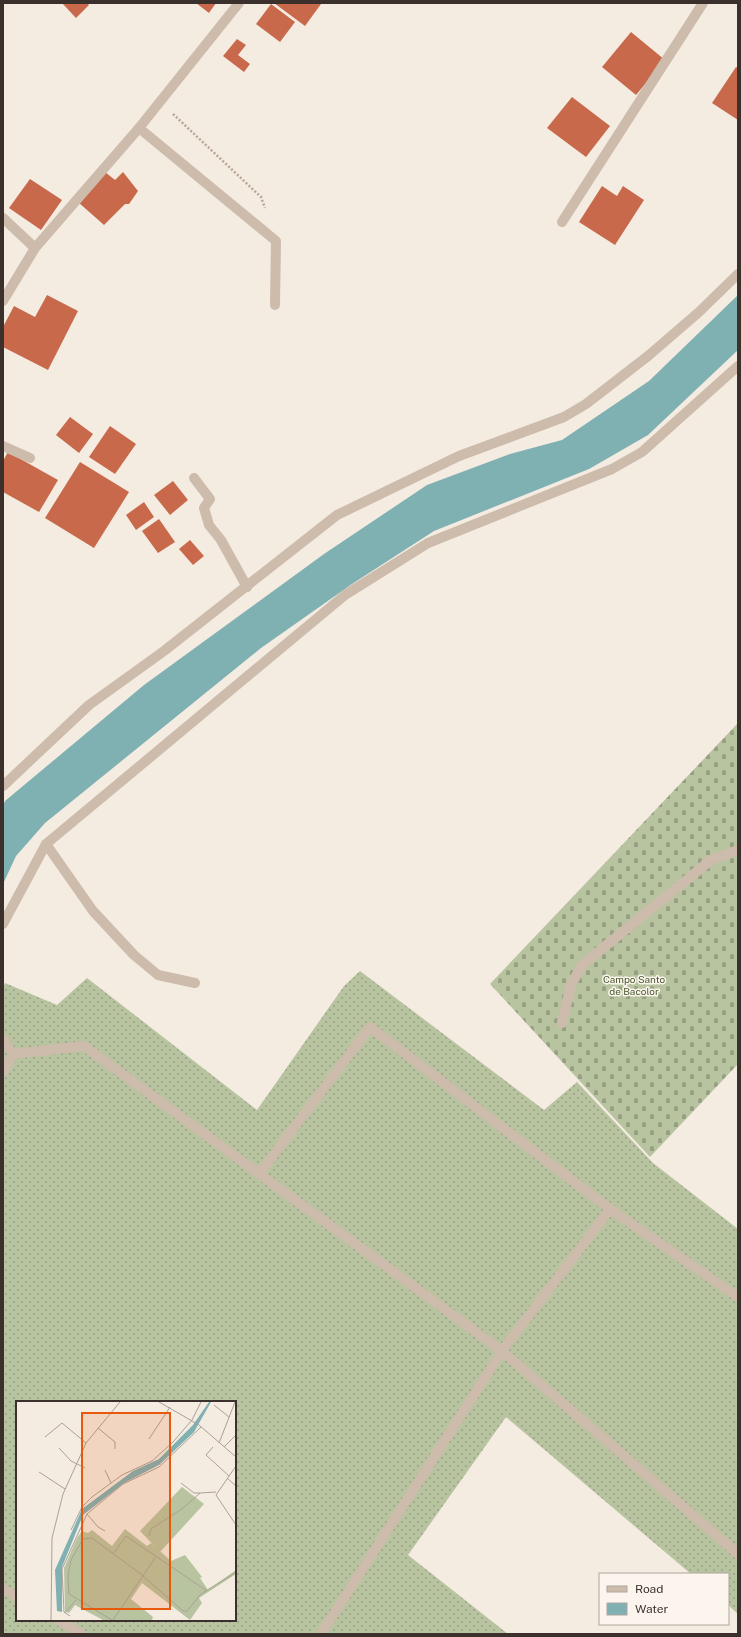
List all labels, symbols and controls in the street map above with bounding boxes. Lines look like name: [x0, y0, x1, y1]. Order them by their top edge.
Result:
park label: Campo Santo de Bacolor: [603, 973, 665, 997]
inset map: [16, 1401, 236, 1621]
legend: [599, 1573, 729, 1625]
text: Road: [635, 1582, 663, 1596]
text: Water: [635, 1602, 669, 1616]

